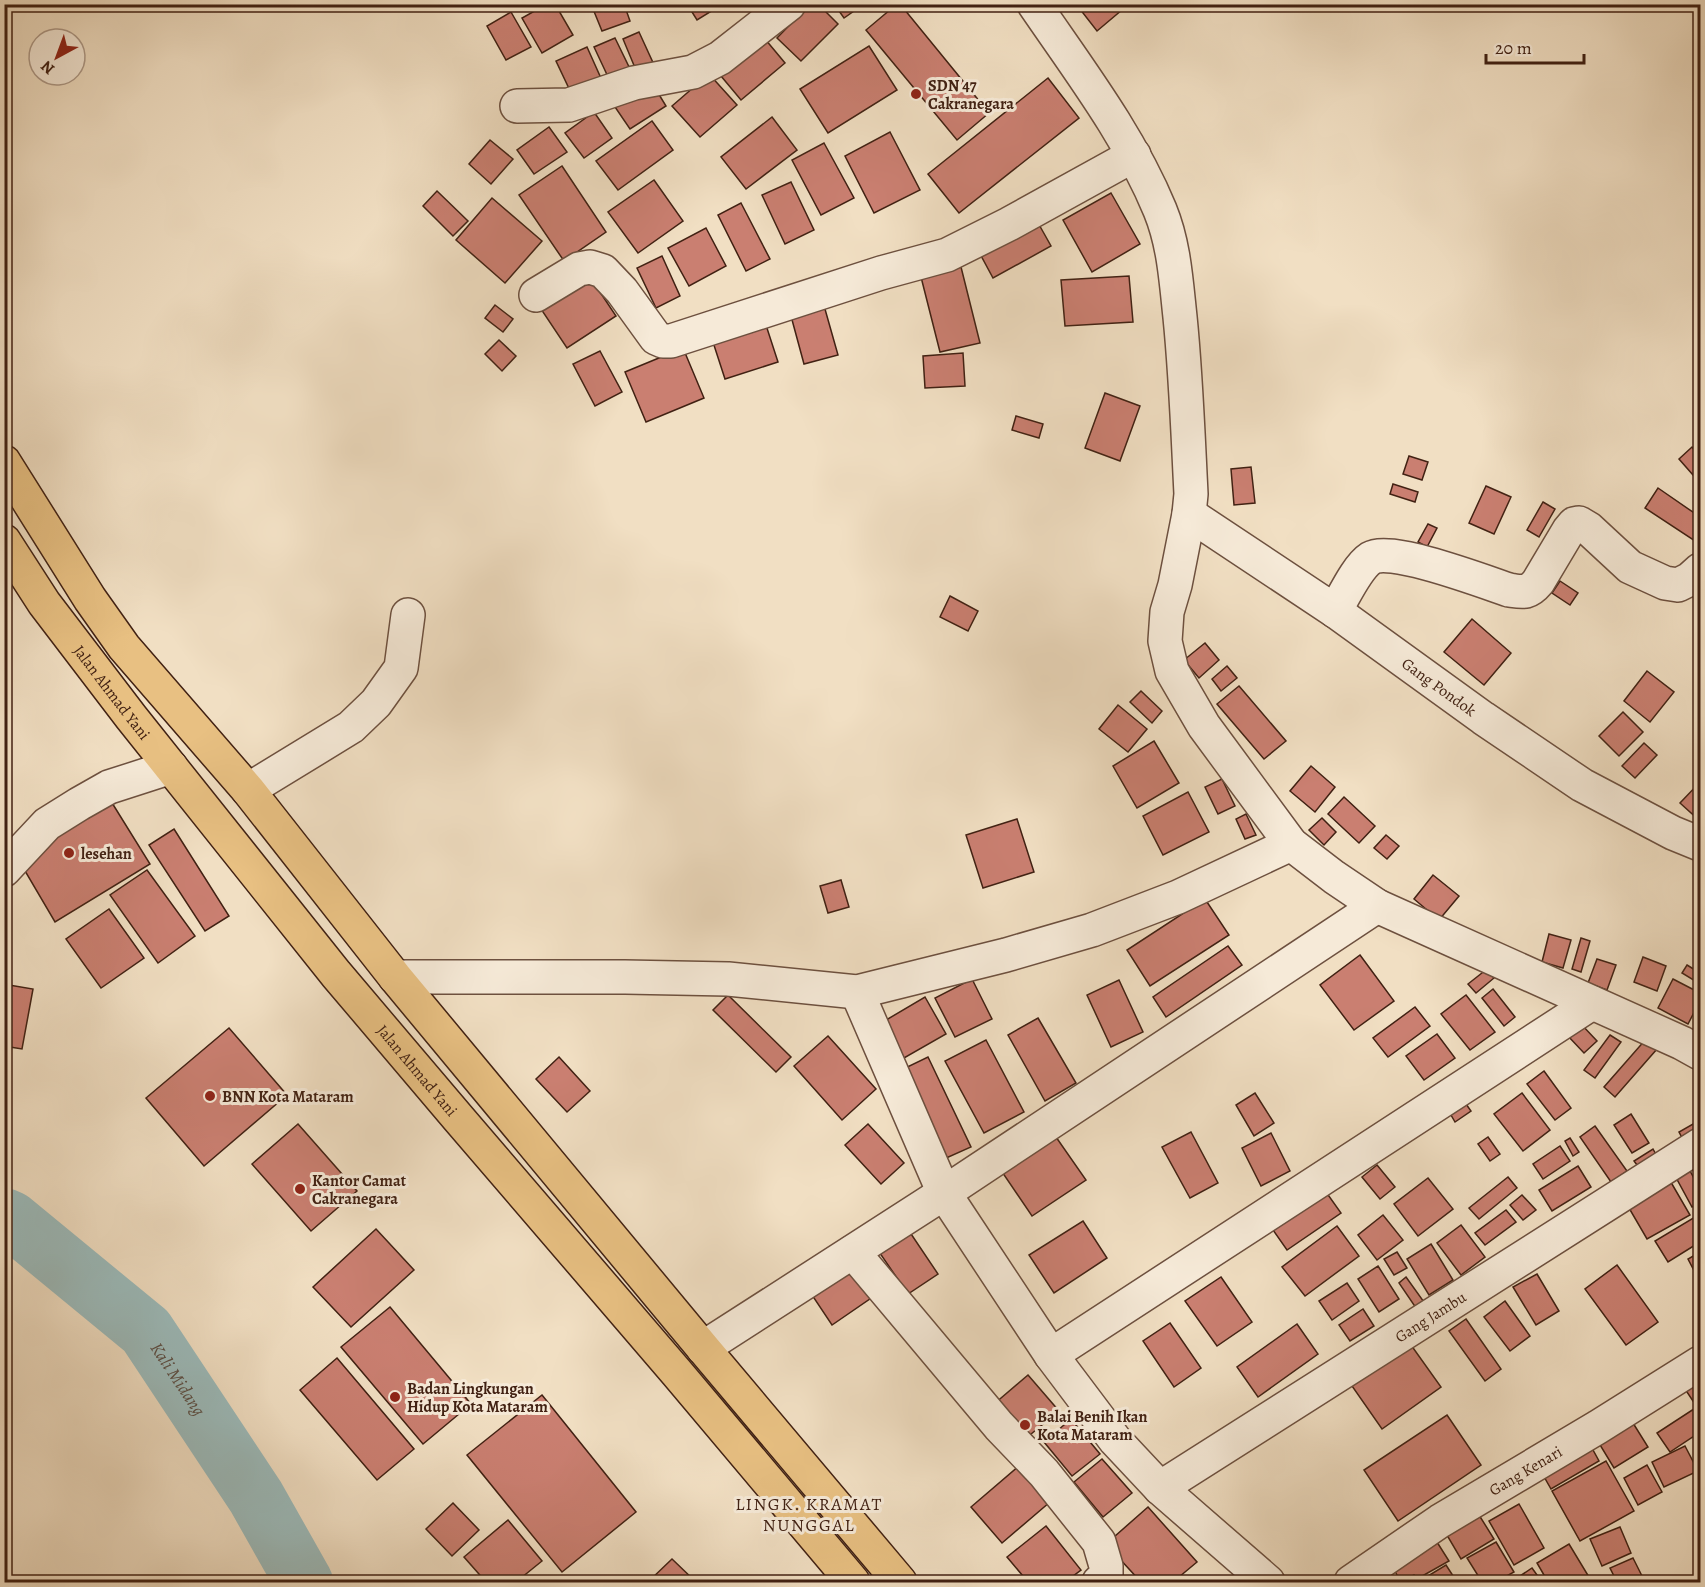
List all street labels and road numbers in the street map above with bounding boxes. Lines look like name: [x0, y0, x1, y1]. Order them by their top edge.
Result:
street label: Jalan Ahmad Yani: [68, 641, 155, 745]
street label: Gang Pondok: [1397, 653, 1481, 722]
street label: Jalan Ahmad Yani: [371, 1020, 462, 1121]
street label: Gang Jambu: [1391, 1286, 1471, 1348]
street label: Gang Kenari: [1485, 1441, 1566, 1502]

